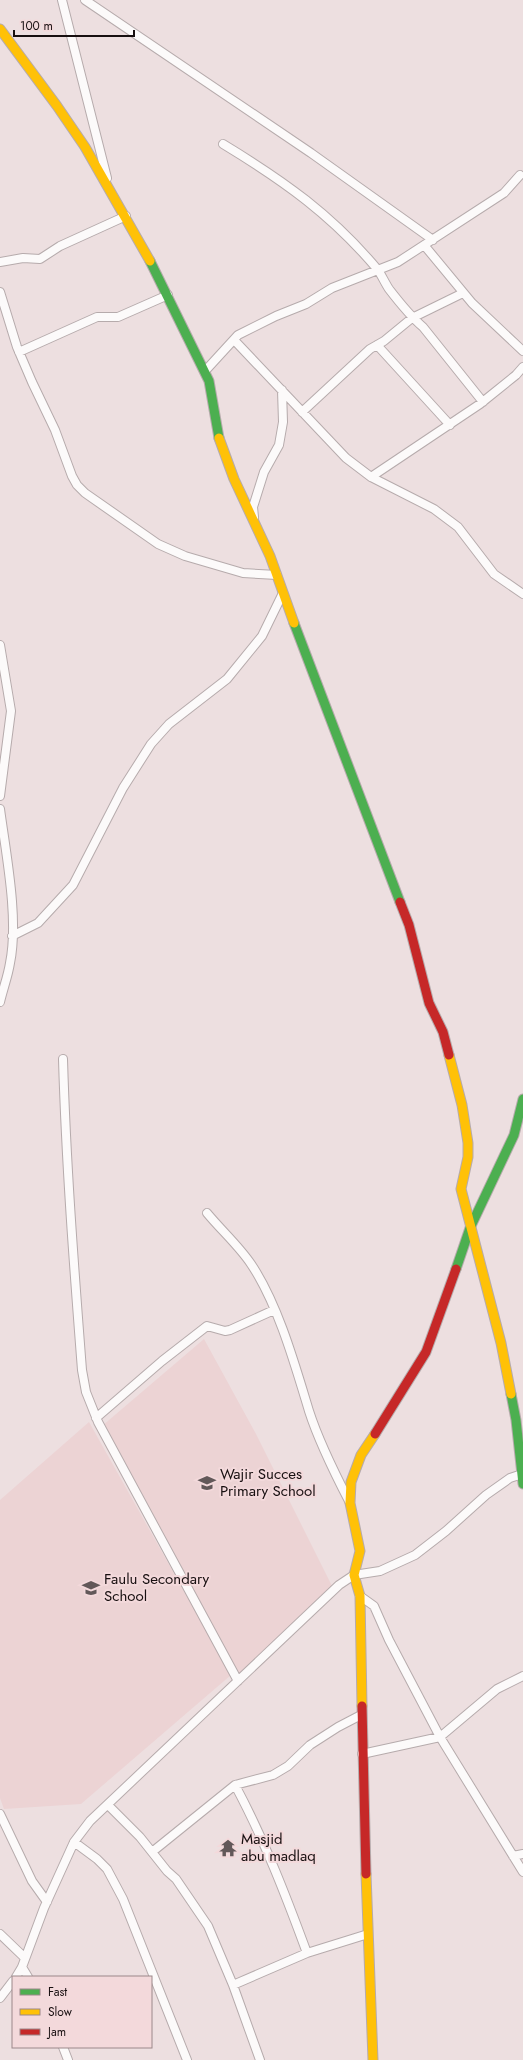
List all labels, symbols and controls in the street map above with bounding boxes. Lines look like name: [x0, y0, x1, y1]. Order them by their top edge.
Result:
scale bar: [14, 12, 134, 38]
text: 100 m: [20, 17, 53, 35]
place label: Wajir Succes Primary School: [220, 1463, 316, 1502]
school or university icon: Wajir Succes Primary School: [197, 1473, 217, 1493]
place label: Faulu Secondary School: [104, 1568, 210, 1607]
school or university icon: Faulu Secondary School: [81, 1578, 101, 1598]
place label: Masjid abu madlaq: [241, 1828, 316, 1867]
temple icon: Masjid abu madlaq: [218, 1838, 238, 1858]
legend: [12, 1976, 152, 2048]
text: Fast: [48, 1983, 67, 2001]
text: Slow: [48, 2003, 73, 2021]
text: Jam: [46, 2023, 66, 2041]

